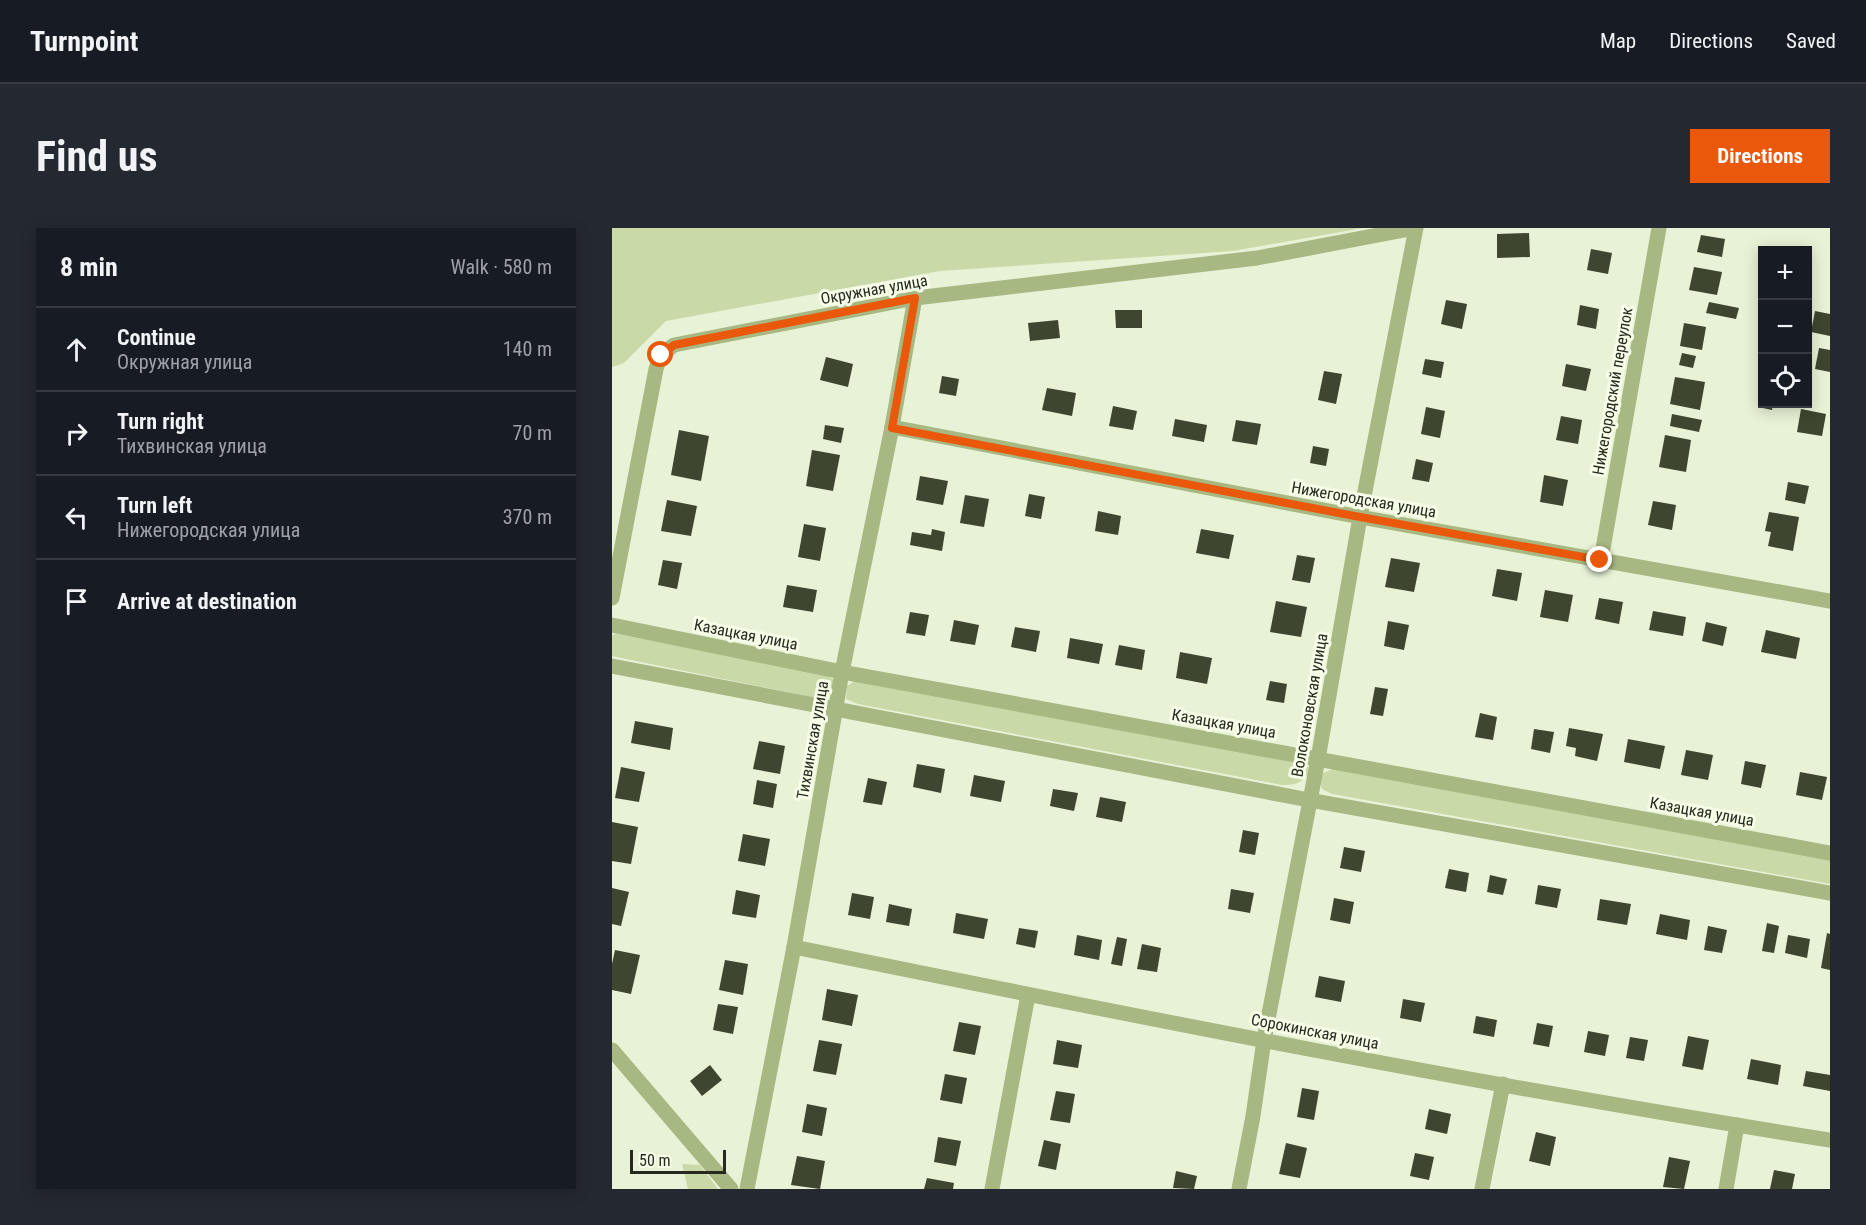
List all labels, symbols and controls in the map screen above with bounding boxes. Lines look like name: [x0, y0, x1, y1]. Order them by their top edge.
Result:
text: Turnpoint: [30, 25, 138, 58]
text: Map: [1600, 29, 1636, 53]
text: Directions: [1669, 29, 1753, 53]
text: Saved: [1786, 29, 1836, 53]
button: Directions: [1690, 129, 1830, 183]
text: Find us: [36, 132, 157, 181]
map controls: [1758, 246, 1812, 408]
button: +: [1758, 246, 1812, 300]
text: 8 min: [60, 252, 118, 282]
text: Walk · 580 m: [451, 255, 552, 279]
street label: Окружная улица: [819, 271, 929, 308]
button: −: [1758, 300, 1812, 354]
street label: Нижегородский переулок: [1588, 305, 1637, 476]
text: Continue: [117, 325, 196, 350]
icon: ahead: [60, 333, 93, 366]
text: 140 m: [503, 337, 552, 361]
route start: [647, 341, 673, 367]
text: Окружная улица: [117, 350, 252, 374]
button: locate: [1758, 354, 1812, 408]
text: Turn right: [117, 409, 204, 434]
icon: right: [60, 417, 93, 450]
text: 70 m: [513, 421, 552, 445]
text: Тихвинская улица: [117, 434, 267, 458]
street label: Нижегородская улица: [1290, 477, 1438, 522]
text: Turn left: [117, 493, 192, 518]
icon: left: [60, 501, 93, 534]
text: 370 m: [503, 505, 552, 529]
text: Нижегородская улица: [117, 518, 300, 542]
route end: [1586, 546, 1612, 572]
icon: arrive: [60, 585, 93, 618]
text: Arrive at destination: [117, 589, 297, 614]
street label: Казацкая улица: [692, 615, 799, 654]
street label: Волоконовская улица: [1288, 632, 1331, 778]
street label: Тихвинская улица: [793, 679, 832, 801]
street label: Казацкая улица: [1170, 705, 1277, 742]
street label: Казацкая улица: [1648, 793, 1755, 830]
street label: Сорокинская улица: [1249, 1010, 1380, 1053]
scale bar: [630, 1147, 726, 1174]
text: 50 m: [639, 1151, 671, 1170]

